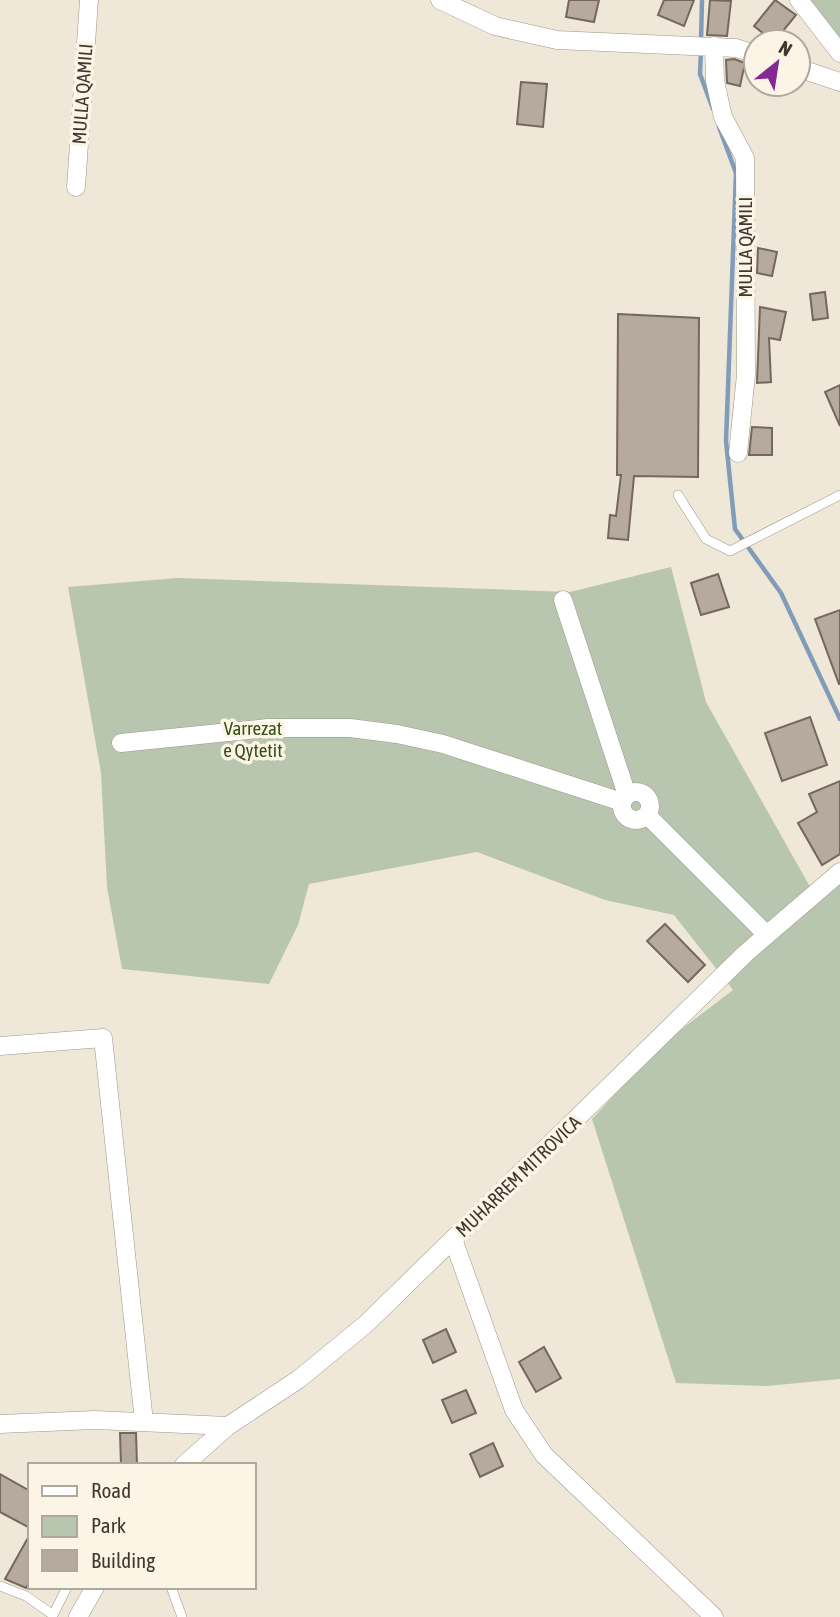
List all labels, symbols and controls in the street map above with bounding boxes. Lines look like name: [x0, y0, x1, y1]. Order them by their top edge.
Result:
north arrow: [742, 28, 812, 98]
text: N: [775, 36, 796, 61]
street label: MULLA QAMILI: [68, 43, 96, 145]
street label: MULLA QAMILI: [734, 197, 756, 297]
park label: Varrezat e Qytetit: [223, 717, 283, 761]
street label: MUHARREM MITROVICA: [451, 1110, 585, 1241]
legend: [28, 1463, 256, 1589]
text: Road: [91, 1478, 131, 1502]
text: Park: [91, 1513, 126, 1537]
text: Building: [91, 1548, 155, 1572]

